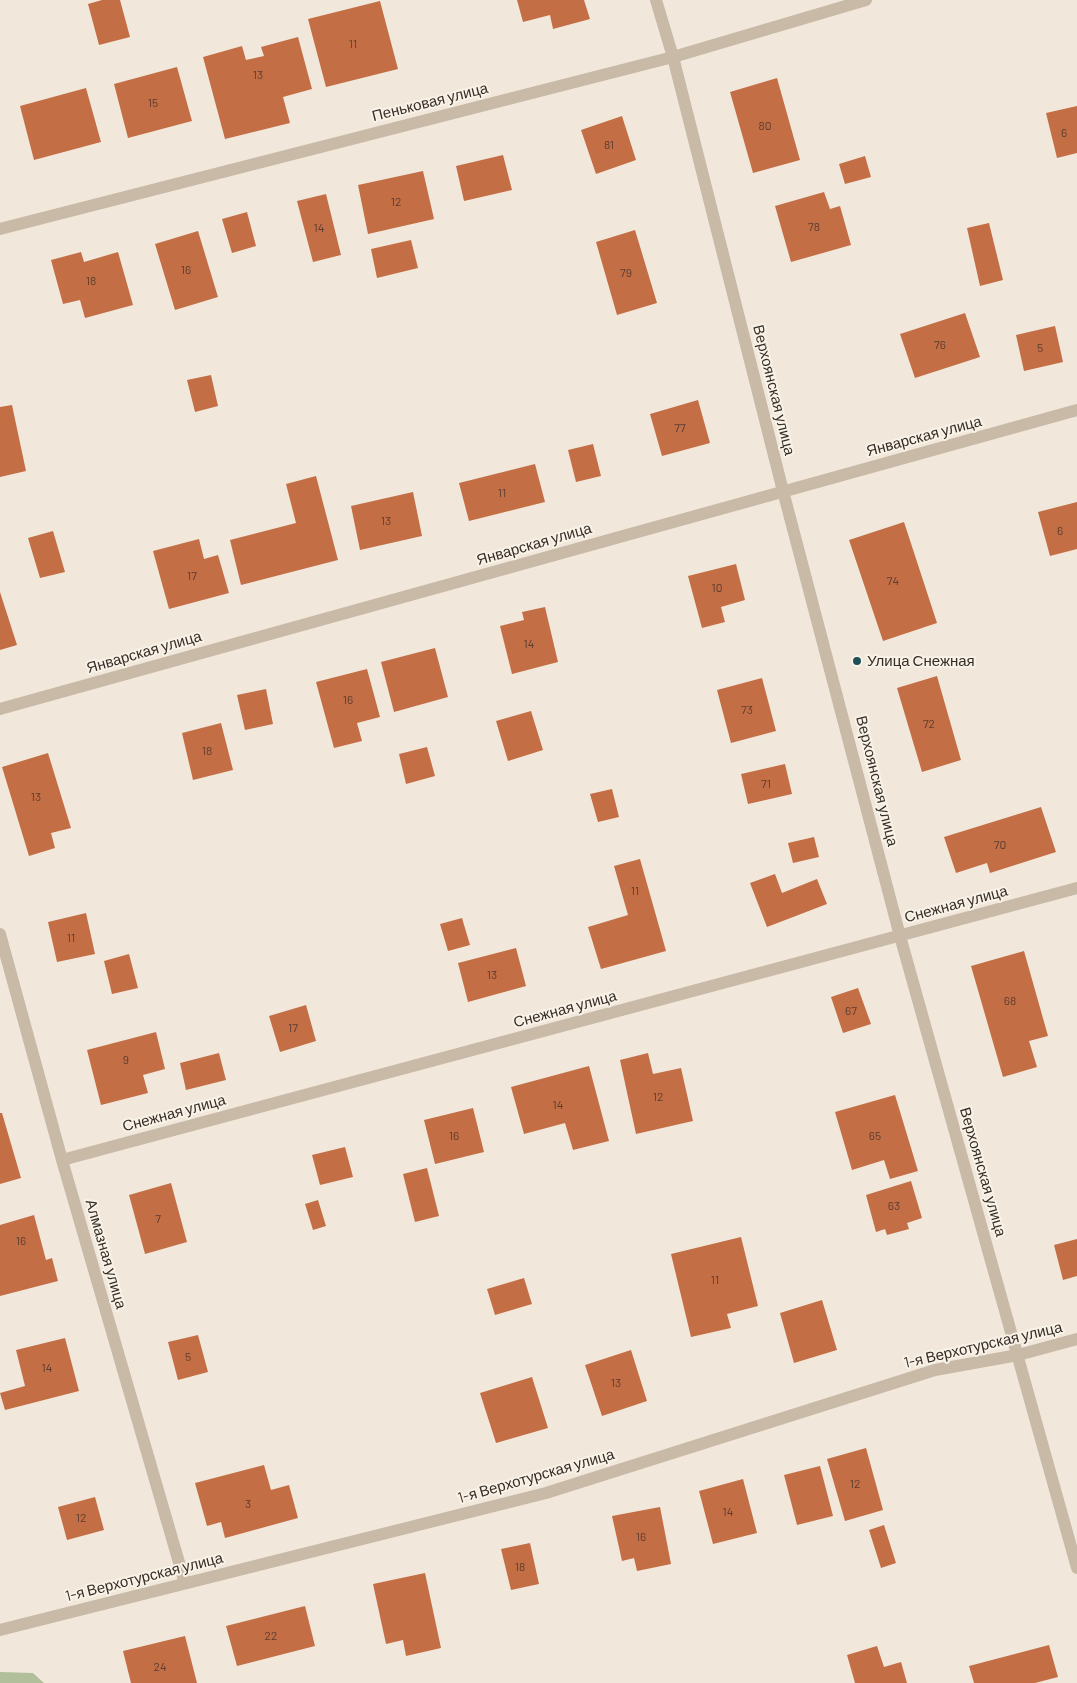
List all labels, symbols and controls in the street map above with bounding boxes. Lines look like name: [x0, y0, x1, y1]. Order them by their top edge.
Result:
house number: 11: [349, 37, 357, 51]
house number: 13: [253, 68, 263, 82]
street label: Пеньковая улица: [370, 79, 490, 125]
house number: 15: [148, 96, 158, 110]
house number: 80: [758, 119, 772, 133]
house number: 6: [1061, 126, 1067, 140]
house number: 81: [604, 138, 614, 152]
house number: 12: [391, 195, 401, 209]
house number: 78: [808, 220, 820, 234]
house number: 14: [314, 221, 324, 235]
house number: 16: [181, 263, 191, 277]
house number: 79: [620, 266, 632, 280]
house number: 18: [86, 274, 96, 288]
street label: Верхоянская улица: [749, 323, 799, 457]
house number: 76: [934, 338, 946, 352]
house number: 5: [1037, 341, 1043, 355]
street label: Январская улица: [864, 412, 984, 460]
house number: 77: [674, 421, 686, 435]
house number: 11: [498, 486, 506, 500]
house number: 13: [381, 514, 391, 528]
street label: Январская улица: [474, 519, 594, 569]
house number: 6: [1057, 524, 1063, 538]
house number: 17: [187, 569, 197, 583]
house number: 74: [887, 574, 899, 588]
house number: 10: [712, 581, 722, 595]
street label: Январская улица: [84, 627, 204, 677]
house number: 14: [524, 637, 534, 651]
place label: Улица Снежная: [867, 652, 975, 670]
marker: Улица Снежная: [851, 655, 863, 667]
house number: 16: [343, 693, 353, 707]
house number: 73: [741, 703, 753, 717]
street label: Верхоянская улица: [852, 714, 902, 848]
house number: 72: [923, 717, 935, 731]
house number: 18: [202, 744, 212, 758]
house number: 71: [761, 777, 771, 791]
house number: 13: [31, 790, 41, 804]
house number: 70: [994, 838, 1006, 852]
street label: Снежная улица: [902, 882, 1010, 926]
house number: 11: [631, 884, 639, 898]
house number: 11: [67, 931, 75, 945]
house number: 13: [487, 968, 497, 982]
street label: Снежная улица: [511, 987, 619, 1031]
house number: 68: [1004, 994, 1016, 1008]
house number: 67: [845, 1004, 857, 1018]
house number: 17: [288, 1021, 298, 1035]
house number: 9: [123, 1053, 129, 1067]
house number: 12: [653, 1090, 663, 1104]
street label: Снежная улица: [120, 1091, 228, 1135]
house number: 14: [553, 1098, 563, 1112]
street label: Верхоянская улица: [956, 1105, 1010, 1239]
house number: 16: [449, 1129, 459, 1143]
house number: 65: [869, 1129, 881, 1143]
street label: Алмазная улица: [82, 1197, 130, 1311]
house number: 63: [888, 1199, 900, 1213]
house number: 7: [155, 1212, 161, 1226]
house number: 16: [16, 1234, 26, 1248]
house number: 11: [711, 1273, 719, 1287]
street label: 1-я Верхотурская улица: [902, 1318, 1064, 1372]
house number: 5: [185, 1350, 191, 1364]
house number: 14: [42, 1361, 52, 1375]
house number: 13: [611, 1376, 621, 1390]
street label: 1-я Верхотурская улица: [456, 1445, 616, 1507]
house number: 12: [850, 1477, 860, 1491]
house number: 3: [245, 1497, 251, 1511]
house number: 14: [723, 1505, 733, 1519]
house number: 12: [76, 1511, 86, 1525]
house number: 16: [636, 1530, 646, 1544]
street label: 1-я Верхотурская улица: [63, 1549, 225, 1605]
house number: 18: [515, 1560, 525, 1574]
house number: 22: [265, 1629, 277, 1643]
house number: 24: [153, 1660, 167, 1674]

